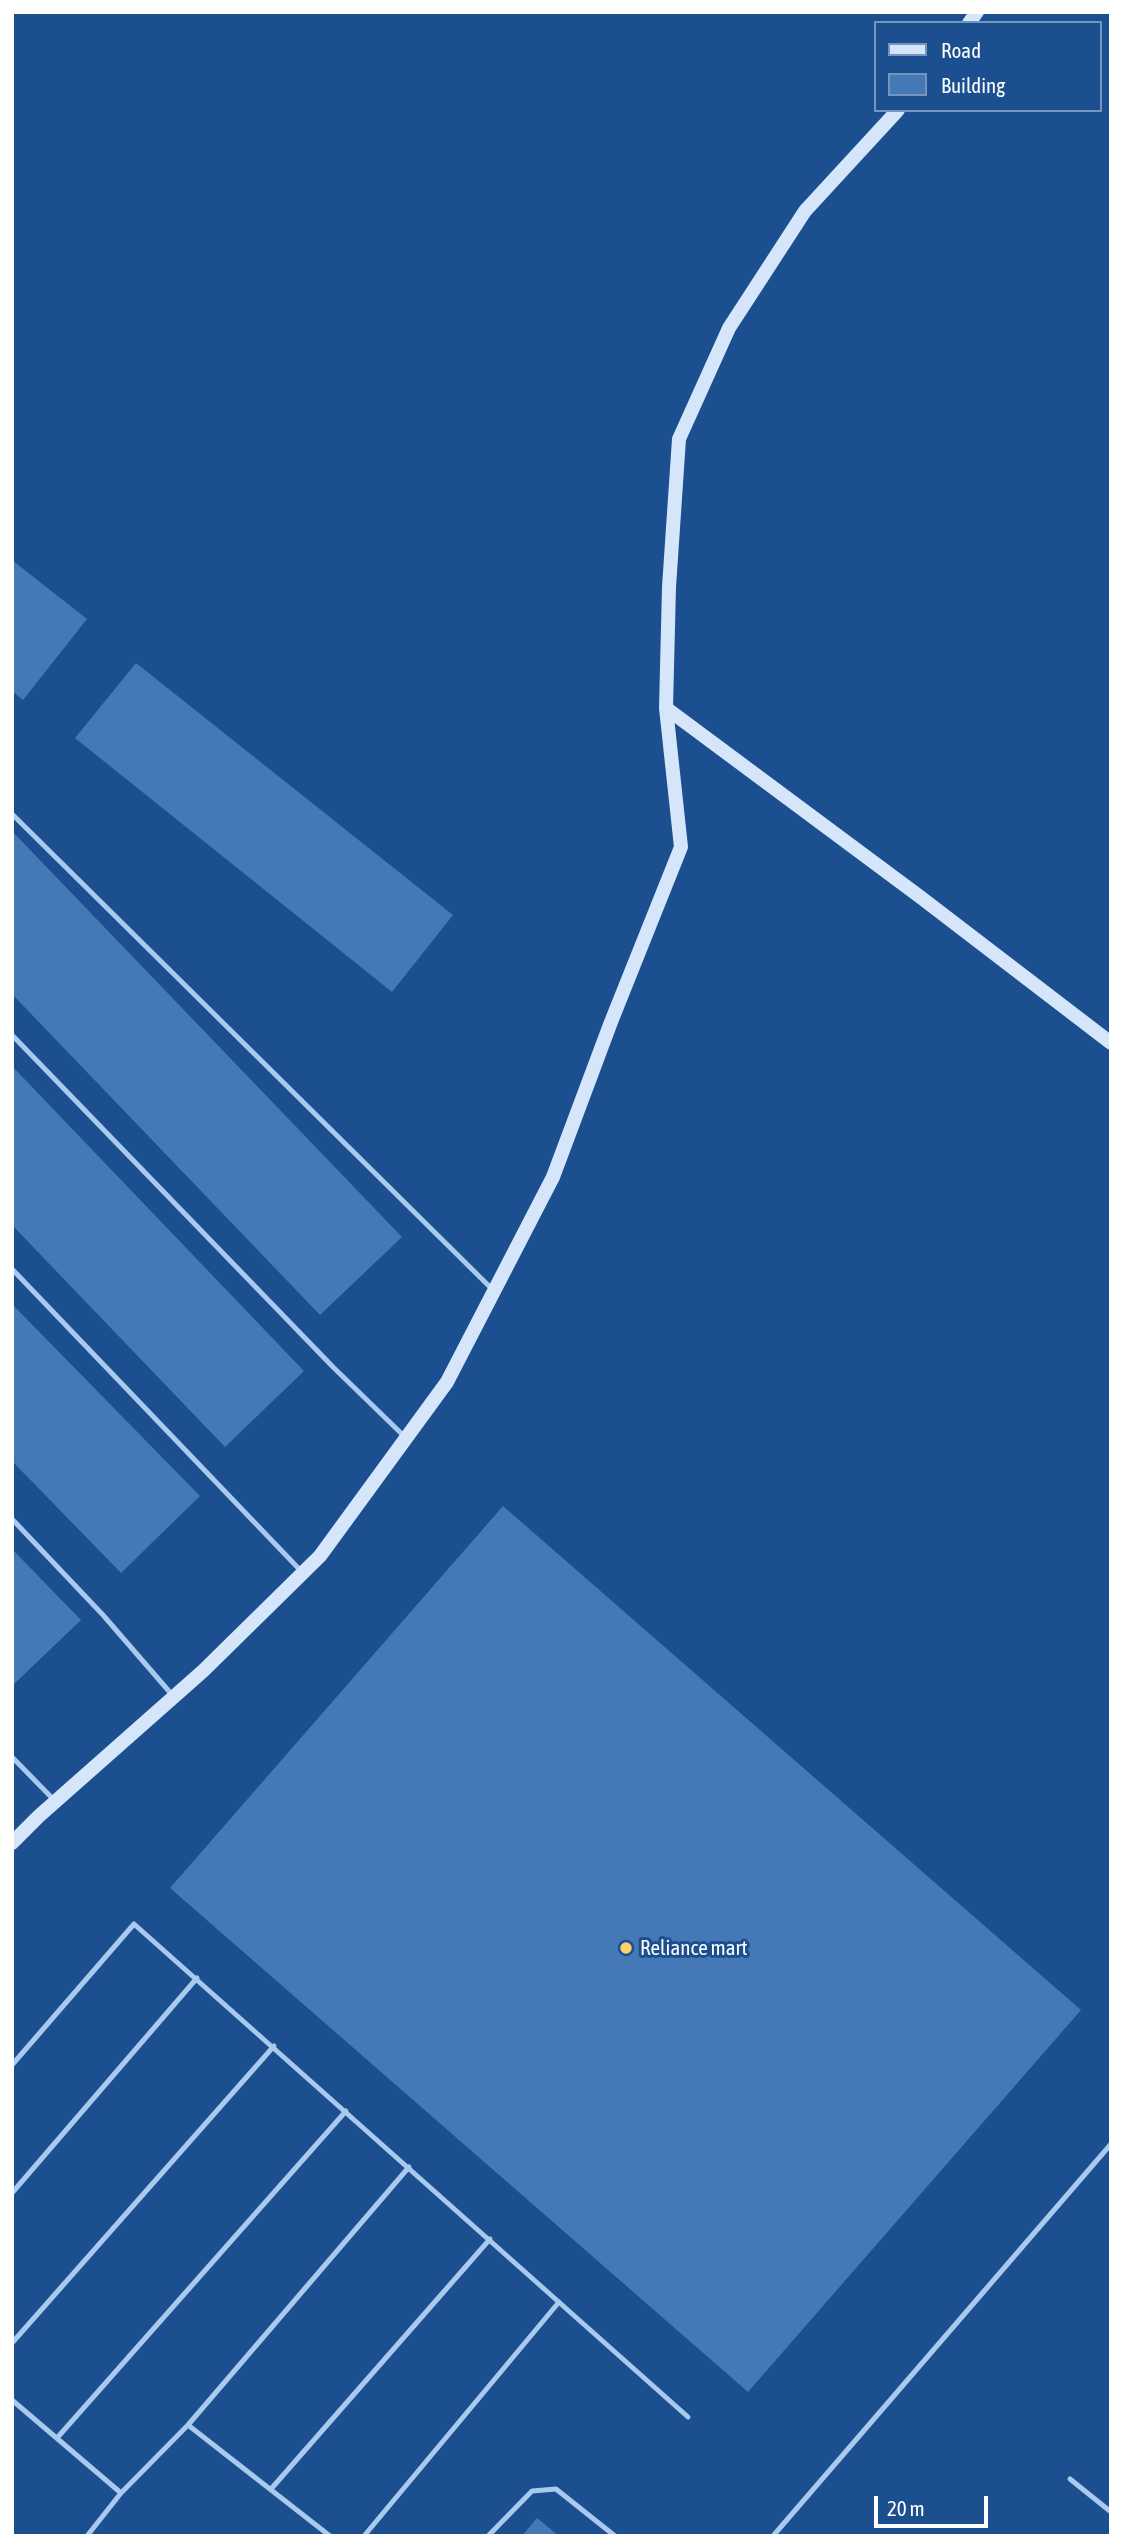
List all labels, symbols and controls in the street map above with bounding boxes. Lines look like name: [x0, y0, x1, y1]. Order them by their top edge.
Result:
legend: [874, 21, 1102, 112]
text: Road: [941, 38, 981, 62]
text: Building: [941, 73, 1005, 97]
place label: Reliance mart: [640, 1935, 747, 1961]
marker: Reliance mart: [618, 1940, 634, 1956]
scale bar: [878, 2482, 992, 2526]
text: 20 m: [887, 2496, 925, 2520]

